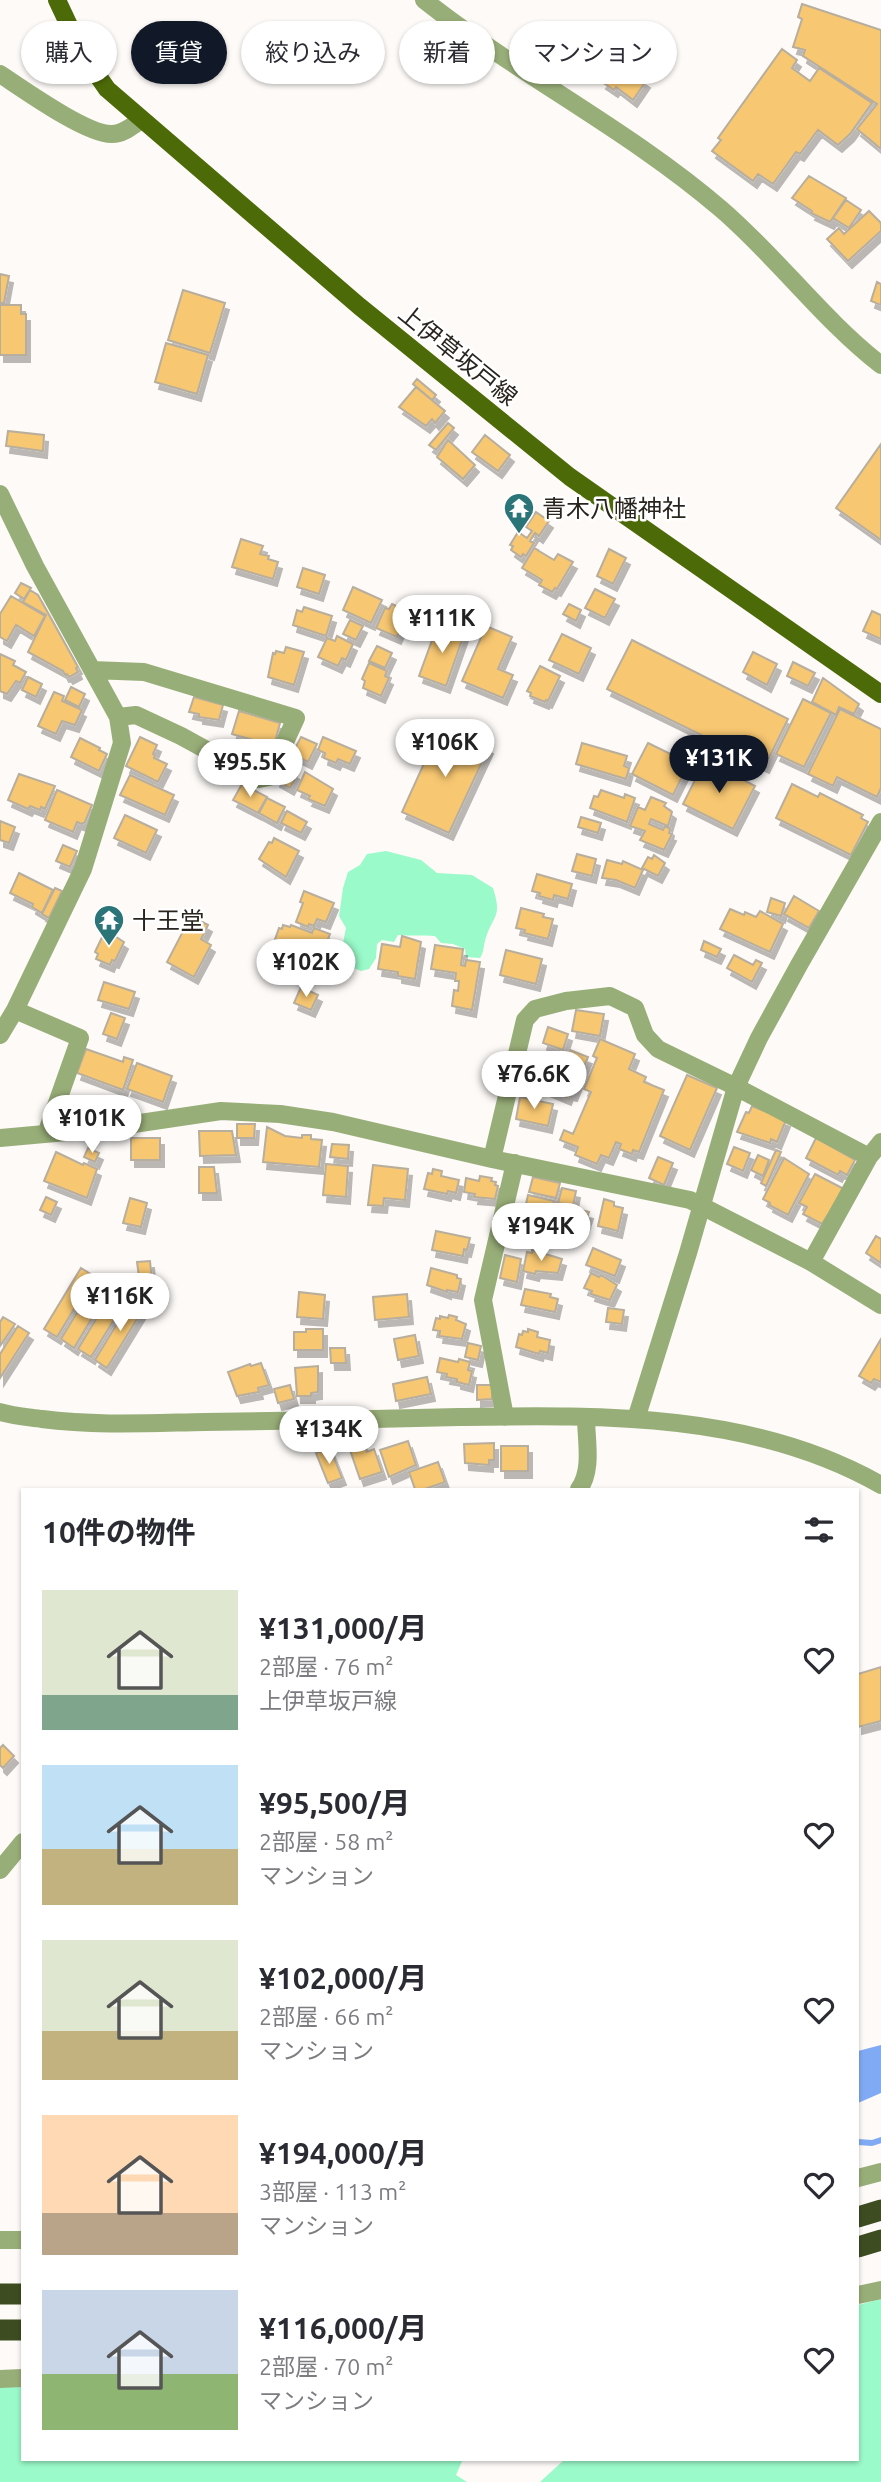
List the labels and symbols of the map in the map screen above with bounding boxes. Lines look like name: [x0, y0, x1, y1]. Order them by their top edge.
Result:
street label: 上伊草坂戸線: [394, 299, 522, 411]
temple icon: 青木八幡神社: [502, 491, 536, 535]
place label: 青木八幡神社: [542, 495, 686, 522]
pin: ¥111K: [393, 596, 491, 655]
pin: ¥106K: [396, 720, 494, 779]
pin: ¥131K: [670, 736, 768, 795]
pin: ¥95.5K: [193, 740, 307, 799]
temple icon: 十王堂: [92, 903, 126, 947]
place label: 十王堂: [132, 907, 204, 934]
pin: ¥102K: [257, 940, 355, 999]
pin: ¥76.6K: [477, 1052, 591, 1111]
pin: ¥101K: [43, 1096, 141, 1155]
pin: ¥194K: [492, 1204, 590, 1263]
pin: ¥116K: [71, 1274, 169, 1333]
pin: ¥134K: [280, 1406, 378, 1466]

